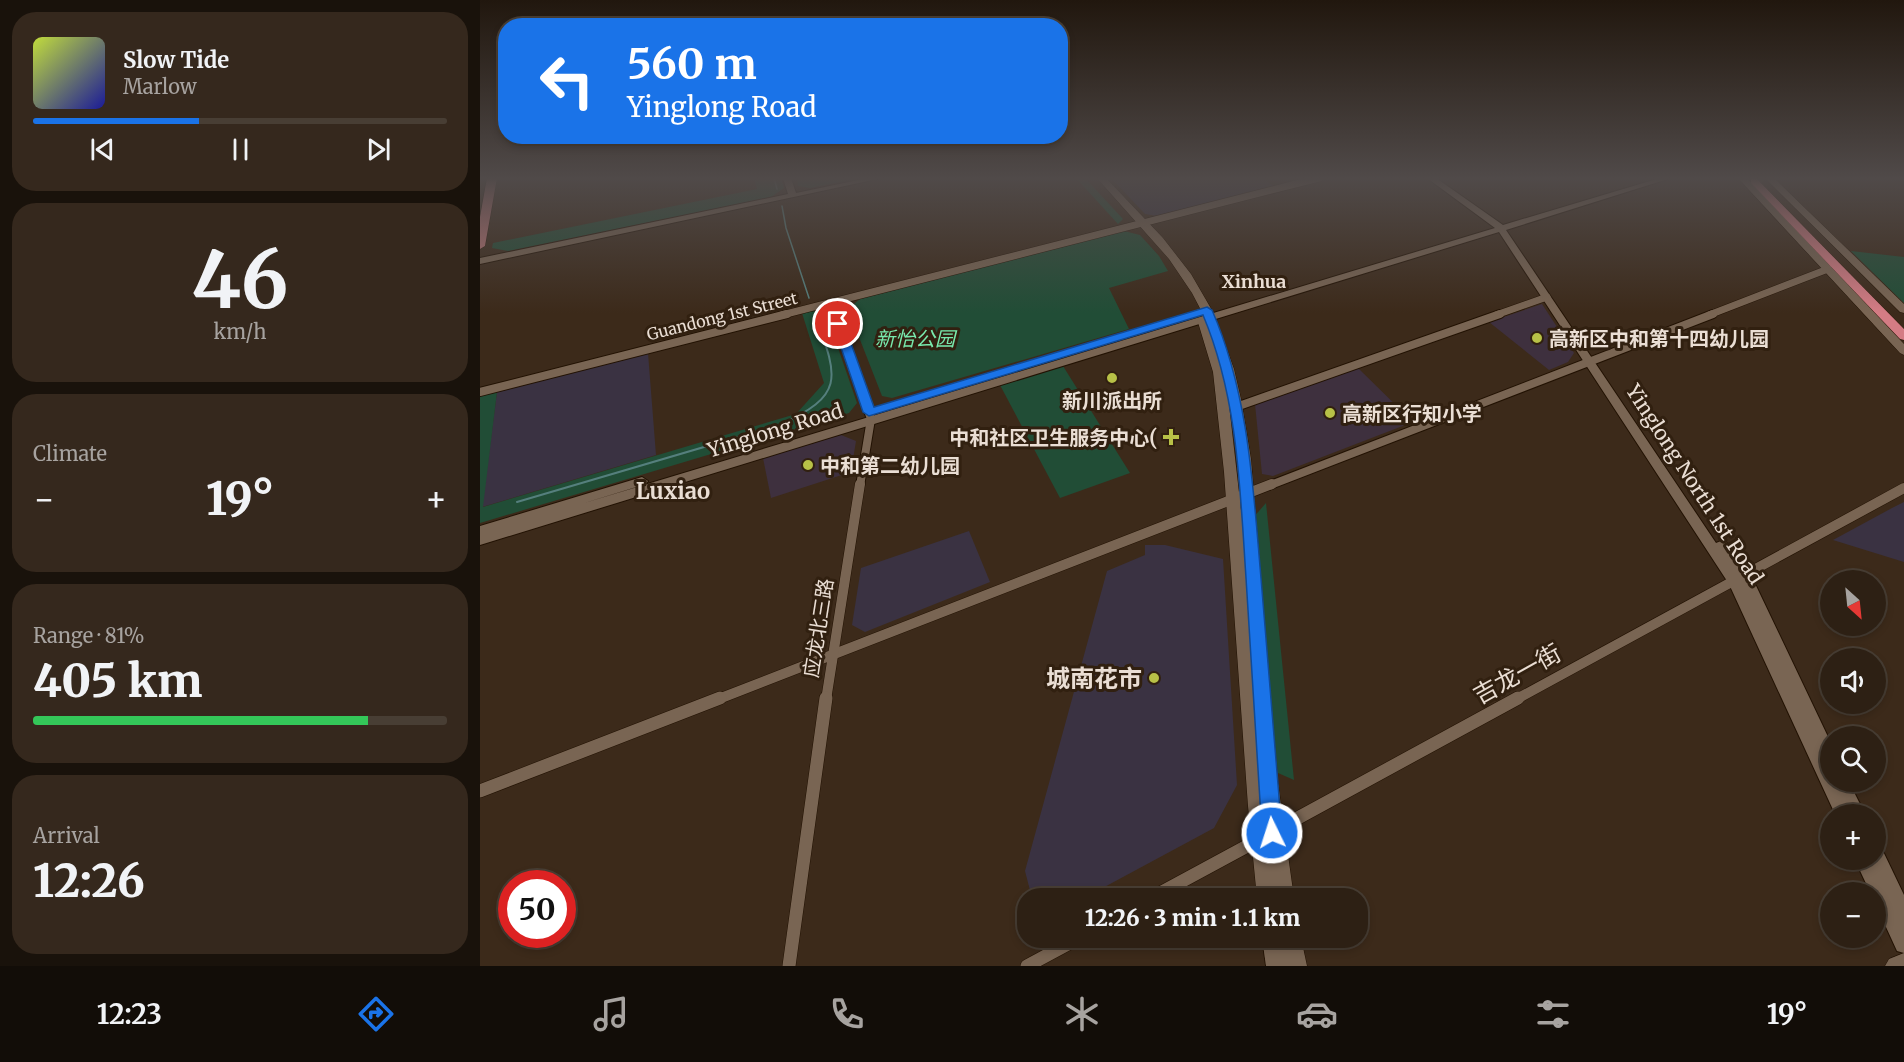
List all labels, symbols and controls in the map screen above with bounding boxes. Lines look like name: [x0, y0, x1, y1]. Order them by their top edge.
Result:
text: 560 m: [627, 38, 757, 90]
icon: left: [528, 42, 606, 120]
text: Slow Tide: [123, 46, 229, 74]
text: Marlow: [123, 74, 197, 99]
text: Yinglong Road: [627, 90, 817, 124]
icon: previous: [86, 133, 119, 166]
icon: pause: [224, 133, 257, 166]
icon: next: [362, 133, 395, 166]
text: 46: [191, 231, 289, 329]
district label: Xinhua: [1222, 270, 1286, 293]
street label: Guandong 1st Street: [645, 287, 800, 344]
pin: [812, 298, 863, 349]
icon: arrive: [821, 307, 854, 340]
text: km/h: [214, 319, 266, 344]
park label: 新怡公园: [875, 326, 958, 351]
place label: 高新区中和第十四幼儿园: [1549, 326, 1769, 351]
marker: 高新区中和第十四幼儿园: [1530, 331, 1544, 345]
marker: 新川派出所: [1105, 371, 1119, 385]
street label: Yinglong North 1st Road: [1620, 379, 1769, 589]
place label: 新川派出所: [1062, 388, 1162, 413]
street label: Yinglong Road: [703, 398, 846, 463]
place label: 高新区行知小学: [1342, 401, 1482, 426]
marker: 高新区行知小学: [1323, 406, 1337, 420]
place label: 中和社区卫生服务中心(: [949, 425, 1158, 450]
marker: 中和社区卫生服务中心(: [1162, 428, 1180, 446]
text: Climate: [33, 441, 107, 466]
place label: 中和第二幼儿园: [820, 453, 960, 478]
marker: 中和第二幼儿园: [801, 458, 815, 472]
text: 19°: [206, 471, 274, 527]
district label: Luxiao: [636, 477, 710, 505]
text: −: [33, 479, 55, 520]
text: +: [425, 479, 447, 520]
north arrow: [1820, 570, 1886, 636]
map controls: [1820, 570, 1886, 948]
street label: 应龙北三路: [798, 577, 838, 679]
text: Range · 81%: [33, 623, 145, 648]
street label: 吉龙一街: [1468, 637, 1566, 711]
button: sound: [1820, 648, 1886, 714]
text: 405 km: [33, 653, 203, 709]
place label: 城南花市: [1046, 663, 1142, 694]
marker: 城南花市: [1147, 671, 1161, 685]
button: search: [1820, 726, 1886, 792]
position arrow: [1240, 801, 1304, 865]
button: +: [1820, 804, 1886, 870]
text: Arrival: [33, 823, 100, 848]
text: 12:26: [33, 853, 145, 909]
speed limit sign: 50: [498, 870, 576, 948]
button: −: [1820, 882, 1886, 948]
text: 12:26 · 3 min · 1.1 km: [1085, 904, 1300, 932]
icon: directions: [355, 993, 397, 1035]
icon: music: [590, 993, 632, 1035]
icon: phone: [826, 993, 868, 1035]
icon: climate: [1061, 993, 1103, 1035]
icon: car: [1296, 993, 1338, 1035]
icon: filters: [1532, 993, 1574, 1035]
text: 12:23: [97, 997, 162, 1031]
text: 19°: [1767, 997, 1807, 1031]

